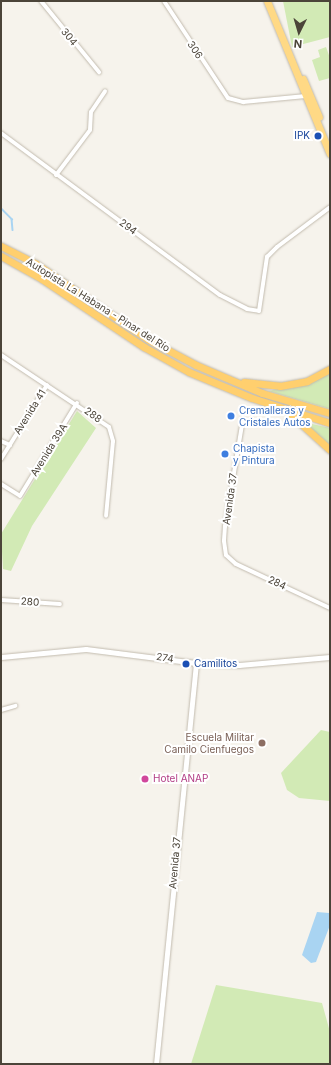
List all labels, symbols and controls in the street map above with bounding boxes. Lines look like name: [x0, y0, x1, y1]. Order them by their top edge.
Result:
north arrow: [279, 12, 319, 52]
street label: 304: [58, 26, 80, 48]
text: N: [293, 37, 303, 51]
street label: 306: [185, 39, 205, 61]
place label: IPK: [294, 130, 310, 142]
marker: IPK: [313, 131, 323, 141]
street label: 294: [117, 217, 139, 237]
street label: Autopista La Habana - Pinar del Río: [24, 256, 172, 354]
street label: Avenida 41: [11, 387, 49, 437]
place label: Cremalleras y Cristales Autos: [239, 404, 310, 428]
street label: 288: [82, 405, 104, 425]
marker: Cremalleras y Cristales Autos: [226, 411, 236, 421]
street label: Avenida 39A: [28, 422, 70, 478]
place label: Chapista y Pintura: [233, 442, 275, 466]
marker: Chapista y Pintura: [220, 449, 230, 459]
street label: Avenida 37: [220, 472, 240, 526]
street label: 284: [266, 574, 288, 592]
street label: 280: [20, 595, 40, 609]
street label: 274: [155, 651, 175, 665]
place label: Camilitos: [194, 658, 237, 670]
marker: Camilitos: [181, 659, 191, 669]
place label: Escuela Militar Camilo Cienfuegos: [164, 731, 254, 754]
marker: Escuela Militar Camilo Cienfuegos: [257, 738, 267, 748]
place label: Hotel ANAP: [153, 773, 208, 785]
marker: Hotel ANAP: [140, 774, 150, 784]
street label: Avenida 37: [167, 836, 183, 890]

